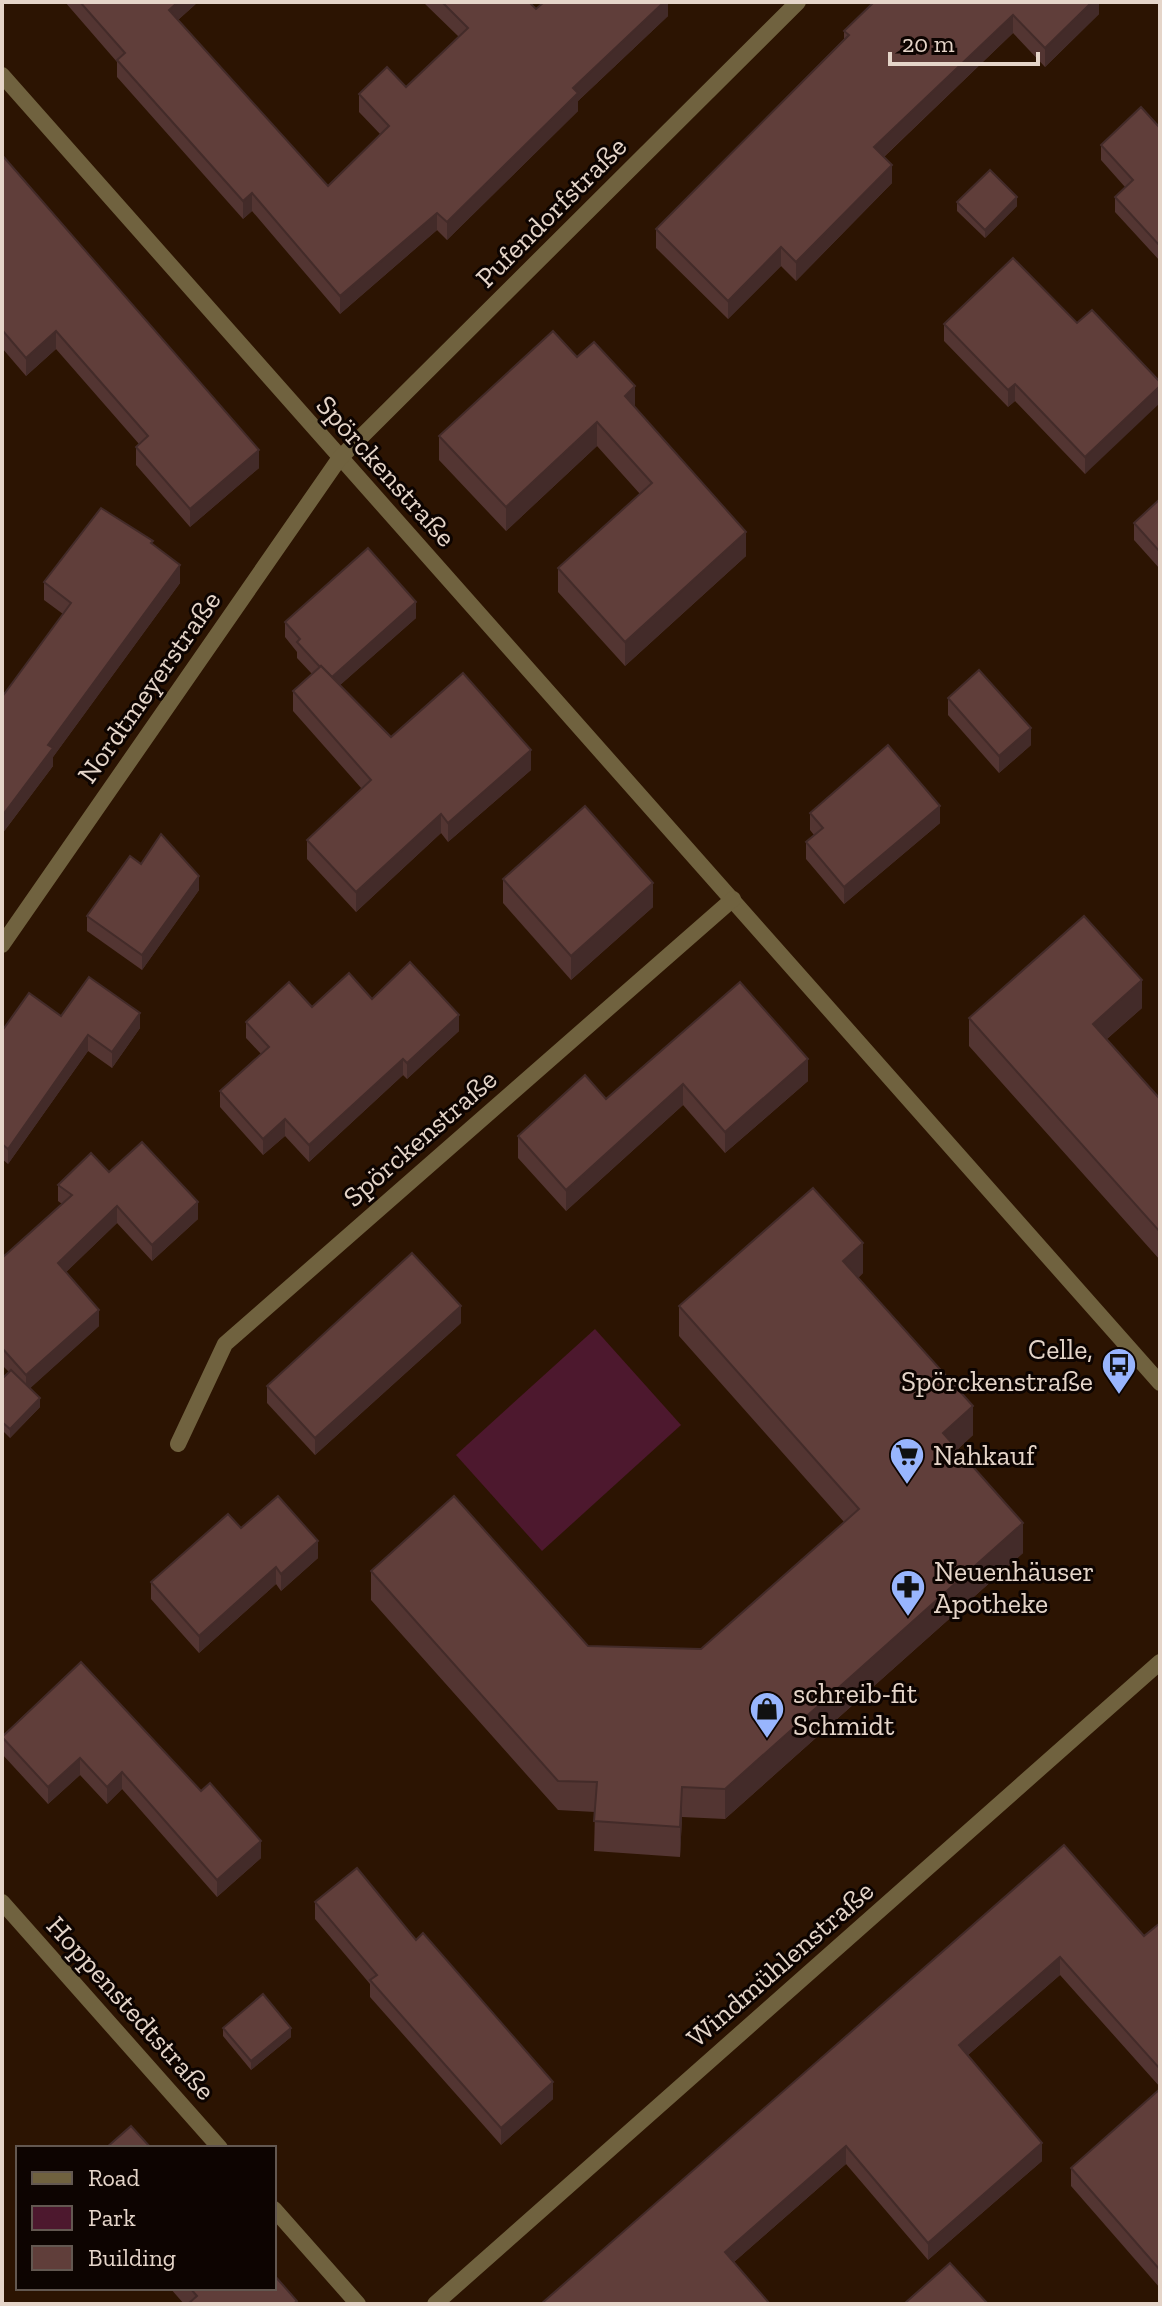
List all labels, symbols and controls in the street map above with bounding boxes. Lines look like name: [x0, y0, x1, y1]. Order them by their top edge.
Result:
scale bar: [890, 16, 1038, 66]
text: 20 m: [902, 29, 955, 58]
street label: Pufendorfstraße: [469, 130, 633, 294]
street label: Spörckenstraße: [309, 389, 463, 553]
street label: Nordtmeyerstraße: [70, 585, 228, 789]
street label: Spörckenstraße: [337, 1063, 503, 1213]
place label: Celle, Spörckenstraße: [901, 1333, 1093, 1398]
bus stop icon: Celle, Spörckenstraße: [1100, 1346, 1138, 1396]
supermarket icon: Nahkauf: [888, 1436, 926, 1486]
place label: Nahkauf: [933, 1439, 1037, 1472]
place label: Neuenhäuser Apotheke: [934, 1555, 1094, 1620]
pharmacy icon: Neuenhäuser Apotheke: [889, 1568, 927, 1618]
place label: schreib-fit Schmidt: [793, 1677, 918, 1742]
shop icon: schreib-fit Schmidt: [748, 1690, 786, 1740]
street label: Windmühlenstraße: [680, 1874, 880, 2054]
street label: Hoppenstedtstraße: [40, 1909, 222, 2107]
legend: [16, 2146, 276, 2290]
text: Road: [88, 2163, 140, 2192]
text: Park: [88, 2203, 136, 2232]
text: Building: [88, 2243, 176, 2272]

